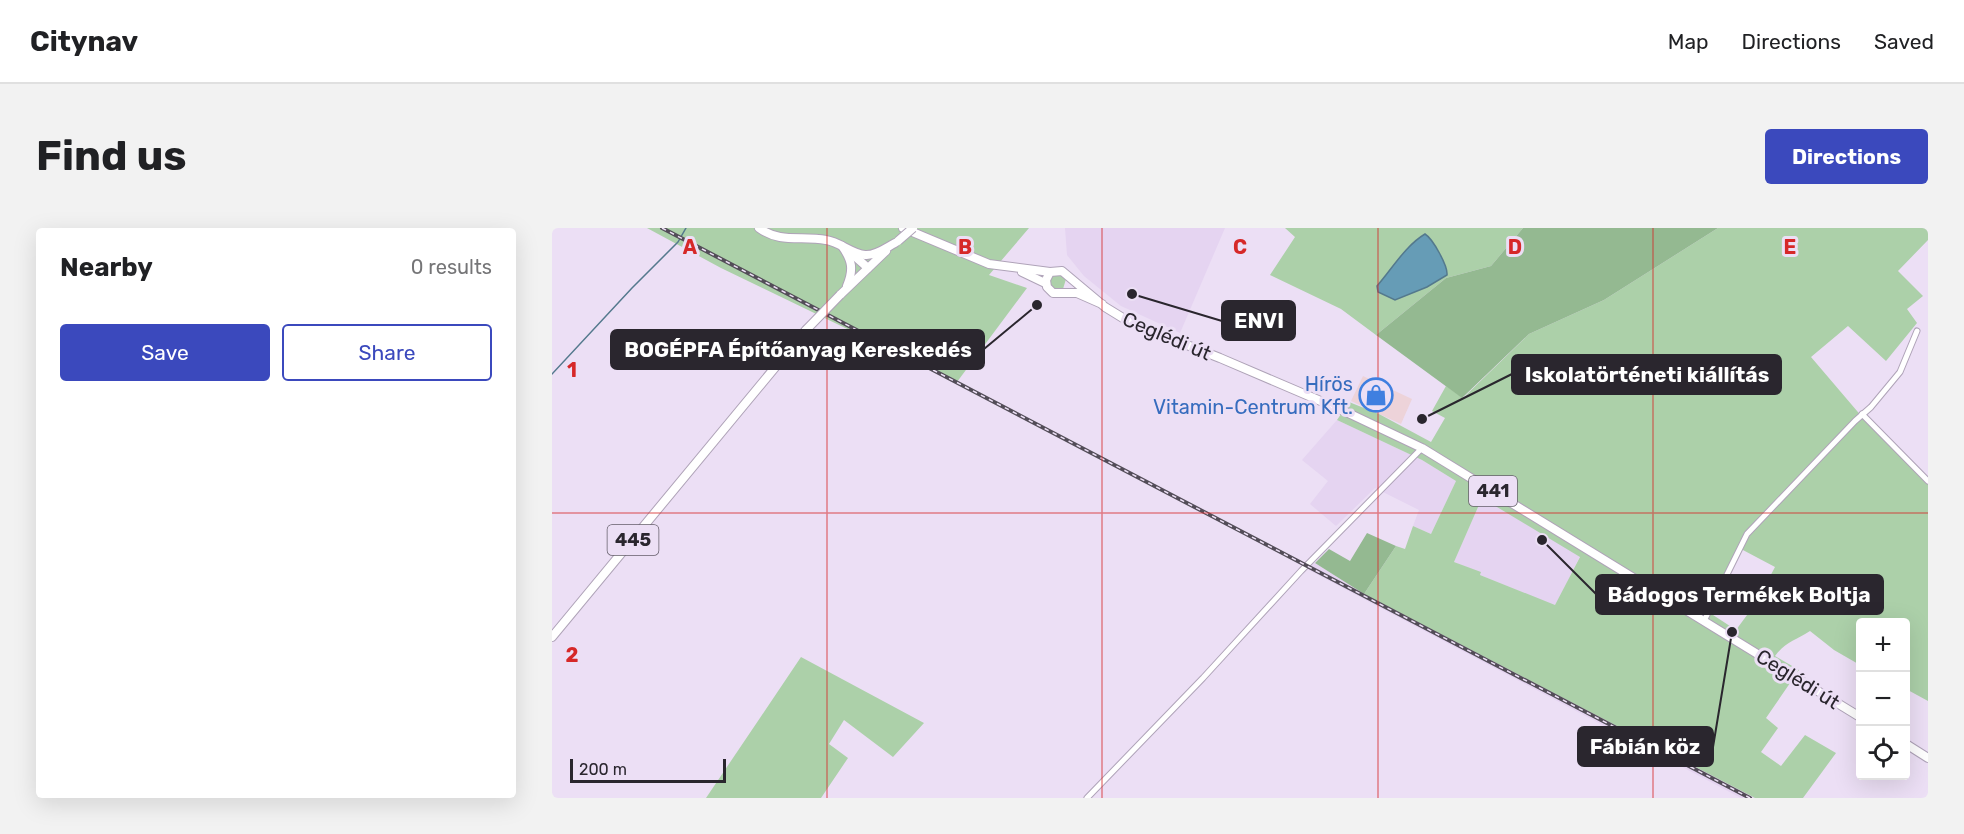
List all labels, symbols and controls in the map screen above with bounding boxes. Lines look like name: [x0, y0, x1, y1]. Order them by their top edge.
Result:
text: Citynav: [30, 25, 138, 58]
text: Map: [1668, 29, 1709, 54]
text: Directions: [1742, 29, 1841, 54]
text: Saved: [1874, 29, 1934, 54]
button: Directions: [1765, 129, 1928, 184]
text: Find us: [36, 131, 187, 181]
text: A: [683, 235, 698, 259]
text: B: [958, 235, 972, 259]
text: C: [1233, 235, 1247, 259]
text: D: [1508, 235, 1522, 259]
text: E: [1784, 235, 1796, 259]
text: Nearby: [60, 252, 153, 283]
text: 0 results: [411, 255, 492, 279]
callout: ENVI: [1222, 301, 1295, 340]
street label: Ceglédi út: [1119, 307, 1215, 365]
text: ENVI: [1234, 308, 1284, 333]
button: Save: [60, 324, 270, 381]
button: Share: [282, 324, 492, 381]
callout: BOGÉPFA Építőanyag Kereskedés: [611, 330, 984, 369]
text: BOGÉPFA Építőanyag Kereskedés: [624, 337, 972, 362]
callout: Iskolatörténeti kiállítás: [1512, 355, 1781, 394]
text: 1: [567, 358, 577, 382]
text: Iskolatörténeti kiállítás: [1525, 362, 1769, 387]
place label: Hírös Vitamin-Centrum Kft.: [1153, 372, 1353, 419]
shop icon: Hírös Vitamin-Centrum Kft.: [1358, 377, 1394, 413]
road number: 441: [1469, 476, 1517, 506]
road number: 445: [608, 525, 658, 555]
callout: Bádogos Termékek Boltja: [1596, 575, 1883, 614]
text: Bádogos Termékek Boltja: [1607, 582, 1871, 607]
map controls: [1856, 618, 1910, 780]
button: +: [1856, 618, 1910, 672]
text: 2: [566, 643, 579, 667]
street label: Ceglédi út: [1752, 644, 1844, 714]
button: −: [1856, 672, 1910, 726]
button: locate: [1856, 726, 1910, 780]
callout: Fábián köz: [1578, 727, 1713, 766]
text: Fábián köz: [1590, 734, 1700, 759]
scale bar: [570, 756, 726, 784]
text: 200 m: [579, 760, 627, 779]

